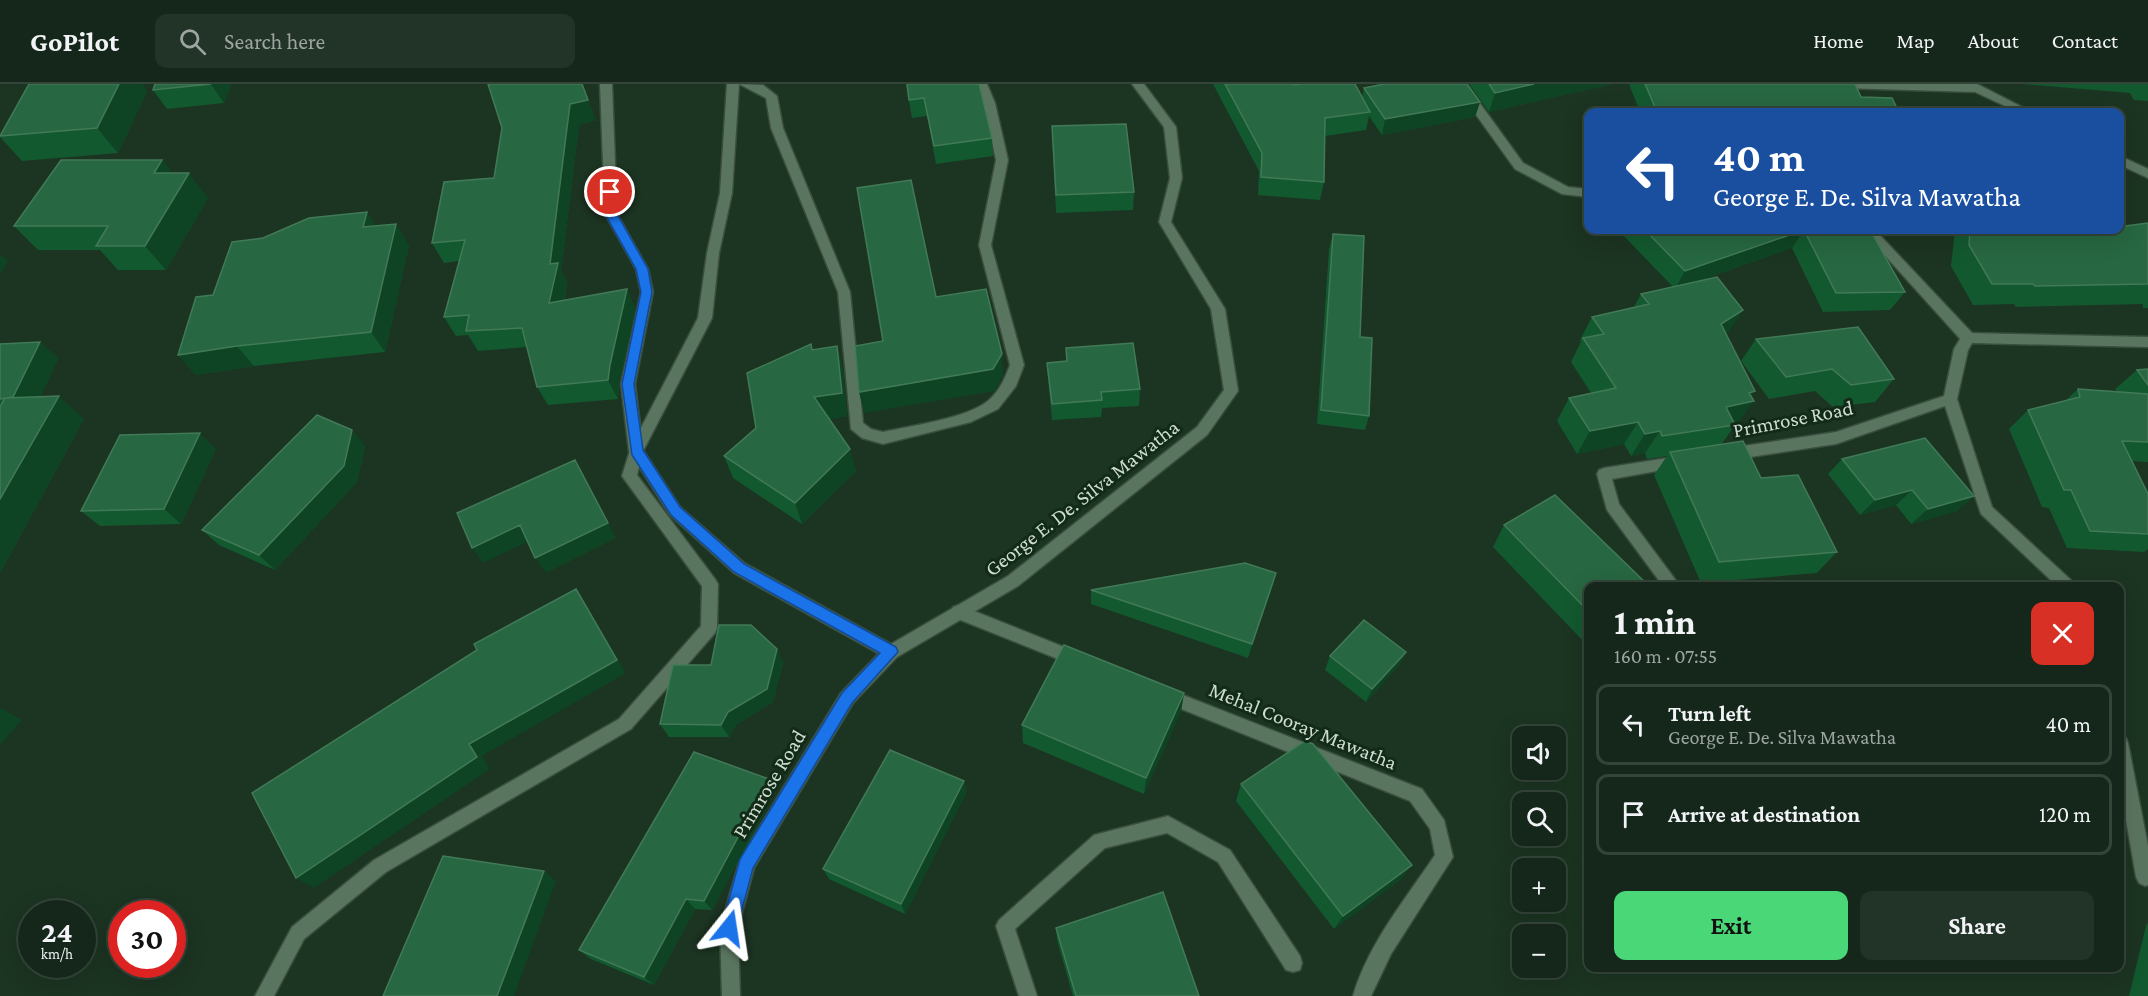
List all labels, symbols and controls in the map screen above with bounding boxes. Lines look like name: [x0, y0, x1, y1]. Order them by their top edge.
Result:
search box: [155, 14, 575, 68]
icon: search: [176, 25, 209, 58]
text: GoPilot: [30, 26, 119, 57]
text: Search here: [224, 29, 325, 54]
text: Home: [1813, 29, 1863, 53]
text: Map: [1896, 29, 1935, 53]
text: About: [1968, 29, 2019, 53]
text: Contact: [2052, 29, 2118, 53]
icon: left: [1614, 132, 1692, 210]
text: 40 m: [1713, 133, 1805, 180]
pin: [584, 166, 635, 217]
icon: arrive: [593, 175, 626, 208]
text: George E. De. Silva Mawatha: [1713, 182, 2021, 212]
street label: Primrose Road: [1731, 396, 1855, 442]
street label: George E. De. Silva Mawatha: [980, 415, 1184, 581]
text: 1 min: [1614, 602, 1696, 642]
button: close: [2031, 602, 2094, 665]
text: 160 m · 07:55: [1614, 645, 1717, 667]
street label: Mehal Cooray Mawatha: [1206, 677, 1401, 775]
text: Turn left: [1668, 701, 1751, 726]
icon: left: [1617, 708, 1650, 741]
text: 40 m: [2046, 712, 2091, 737]
street label: Primrose Road: [727, 726, 811, 842]
map controls: [1512, 726, 1566, 978]
button: sound: [1512, 726, 1566, 780]
text: George E. De. Silva Mawatha: [1668, 726, 1896, 748]
button: search: [1512, 792, 1566, 846]
icon: arrive: [1617, 798, 1650, 831]
text: Arrive at destination: [1668, 802, 1860, 827]
text: 120 m: [2039, 802, 2091, 827]
button: +: [1512, 858, 1566, 912]
button: Exit: [1614, 891, 1848, 960]
button: Share: [1860, 891, 2094, 960]
position arrow: [697, 896, 761, 960]
speed limit sign: 30: [108, 900, 186, 978]
text: 24: [41, 915, 73, 948]
button: −: [1512, 924, 1566, 978]
text: km/h: [41, 946, 73, 962]

